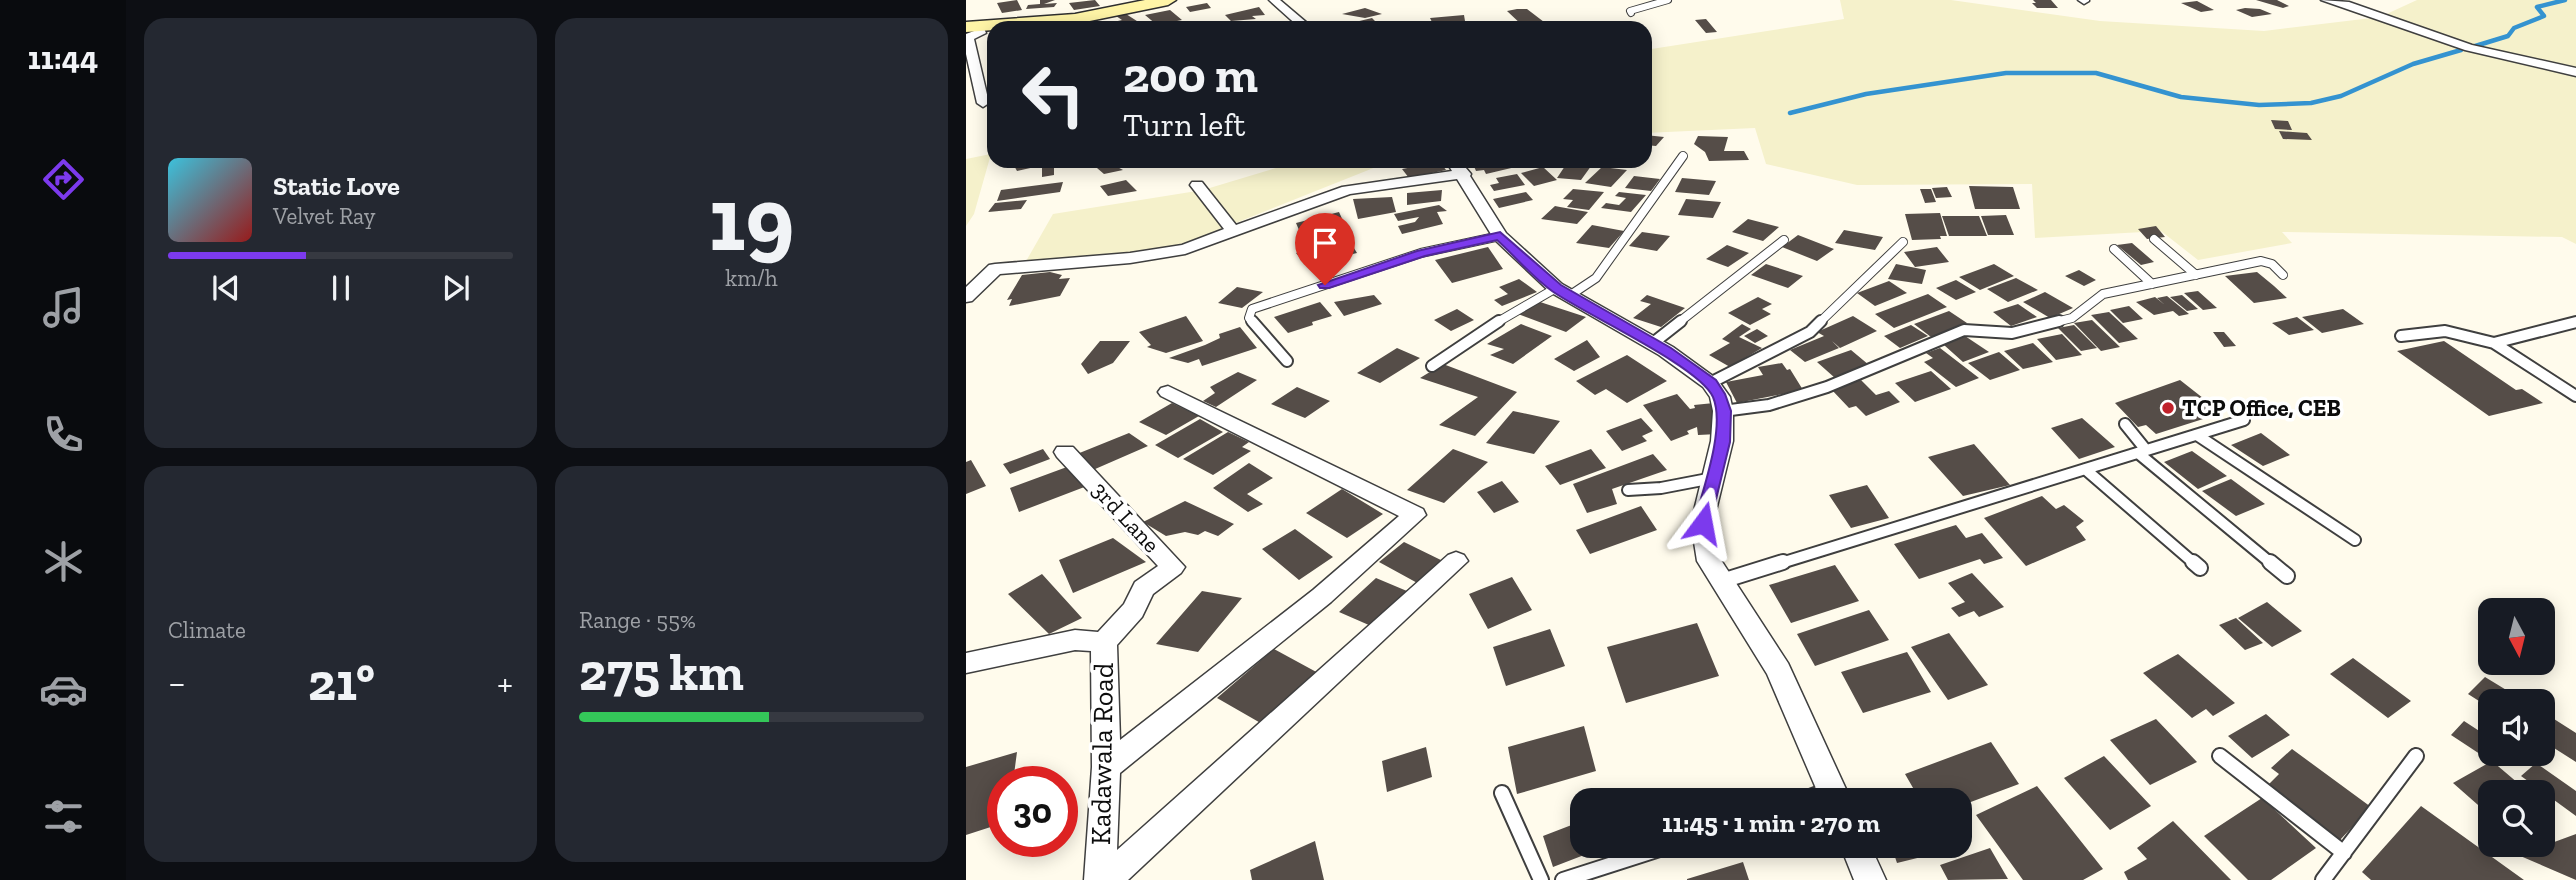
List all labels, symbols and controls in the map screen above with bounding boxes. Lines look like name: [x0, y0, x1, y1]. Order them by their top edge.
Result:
text: 11:44: [28, 39, 98, 77]
text: 200 m: [1123, 46, 1258, 105]
icon: left: [1008, 49, 1099, 140]
text: Turn left: [1123, 106, 1245, 144]
icon: directions: [39, 155, 88, 204]
text: 19: [709, 164, 794, 273]
text: Static Love: [273, 170, 400, 202]
text: Velvet Ray: [273, 202, 375, 230]
pin: [1295, 213, 1355, 285]
icon: arrive: [1306, 224, 1344, 262]
text: km/h: [725, 264, 778, 292]
icon: previous: [207, 269, 245, 307]
icon: pause: [322, 269, 360, 307]
icon: next: [437, 269, 475, 307]
icon: music: [39, 283, 88, 332]
place label: TCP Office, CEB: [2182, 394, 2341, 422]
marker: TCP Office, CEB: [2160, 400, 2176, 416]
icon: phone: [39, 410, 88, 459]
street label: 3rd Lane: [1086, 476, 1166, 558]
position arrow: [1666, 486, 1740, 560]
icon: climate: [39, 537, 88, 586]
north arrow: [2478, 598, 2555, 676]
map controls: [2478, 598, 2555, 857]
text: Range · 55%: [579, 606, 696, 634]
text: Climate: [168, 616, 246, 644]
text: 275 km: [579, 641, 744, 703]
text: 21°: [308, 651, 375, 713]
text: −: [168, 660, 186, 706]
text: +: [497, 660, 513, 706]
street label: Kadawala Road: [1084, 663, 1120, 845]
icon: car: [39, 665, 88, 714]
button: sound: [2478, 689, 2555, 766]
speed limit sign: 30: [987, 766, 1078, 857]
button: search: [2478, 780, 2555, 857]
icon: filters: [39, 792, 88, 841]
text: 11:45 · 1 min · 270 m: [1662, 807, 1880, 839]

